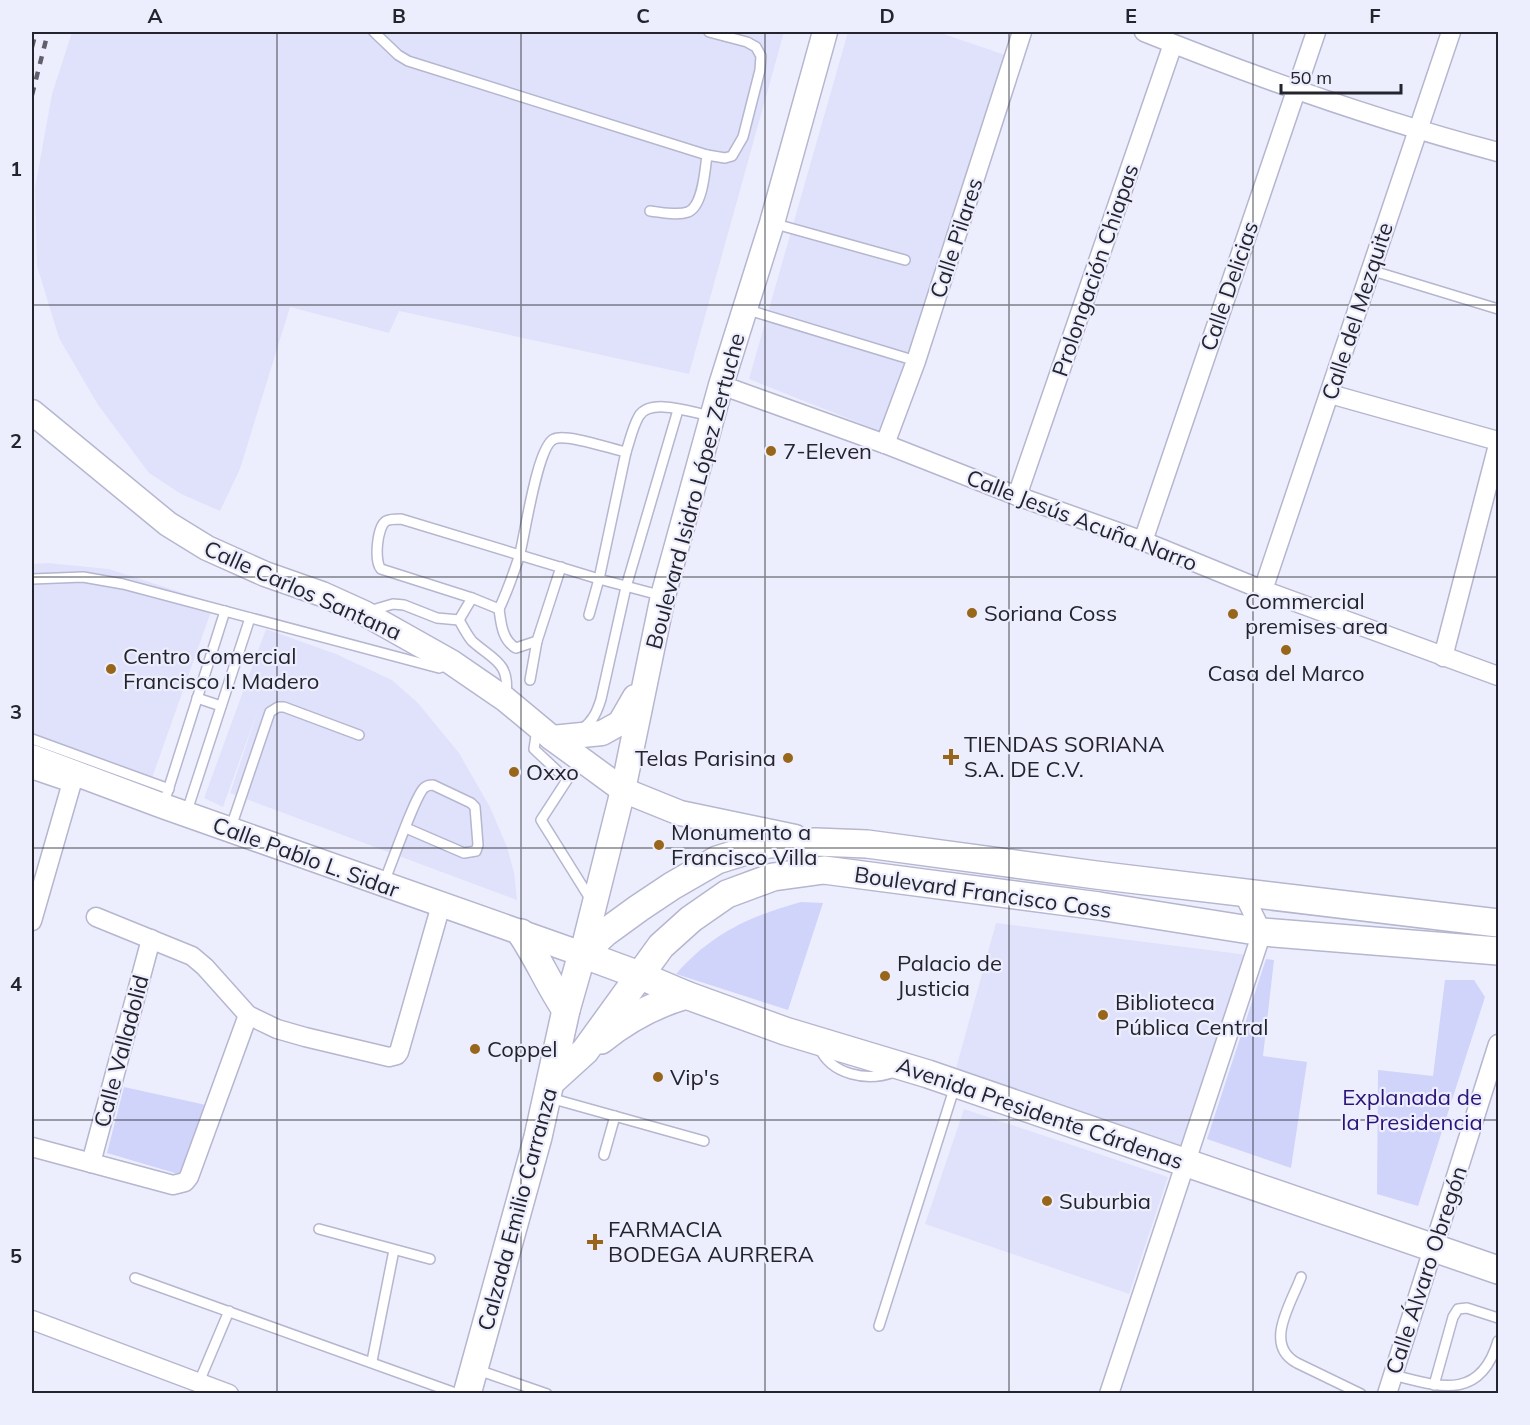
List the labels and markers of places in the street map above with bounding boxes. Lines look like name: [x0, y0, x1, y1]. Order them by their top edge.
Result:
place label: 7-Eleven: [783, 437, 872, 465]
marker: 7-Eleven: [764, 444, 778, 458]
place label: Commercial premises area: [1245, 587, 1388, 640]
place label: Soriana Coss: [984, 599, 1117, 627]
marker: Soriana Coss: [965, 606, 979, 620]
marker: Commercial premises area: [1226, 607, 1240, 621]
place label: Centro Comercial Francisco I. Madero: [123, 642, 319, 695]
marker: Casa del Marco: [1279, 643, 1293, 657]
place label: Casa del Marco: [1207, 659, 1365, 687]
marker: Centro Comercial Francisco I. Madero: [104, 662, 118, 676]
place label: TIENDAS SORIANA S.A. DE C.V.: [964, 730, 1164, 783]
place label: Telas Parisina: [635, 744, 776, 772]
marker: TIENDAS SORIANA S.A. DE C.V.: [942, 748, 960, 766]
marker: Telas Parisina: [781, 751, 795, 765]
place label: Oxxo: [526, 758, 579, 786]
marker: Oxxo: [507, 765, 521, 779]
place label: Monumento a Francisco Villa: [671, 818, 817, 871]
marker: Monumento a Francisco Villa: [652, 838, 666, 852]
place label: Palacio de Justicia: [897, 949, 1002, 1002]
marker: Palacio de Justicia: [878, 969, 892, 983]
place label: Biblioteca Pública Central: [1115, 988, 1268, 1041]
marker: Biblioteca Pública Central: [1096, 1008, 1110, 1022]
place label: Coppel: [487, 1035, 557, 1063]
marker: Coppel: [468, 1042, 482, 1056]
place label: Vip's: [670, 1063, 720, 1091]
marker: Vip's: [651, 1070, 665, 1084]
place label: Suburbia: [1059, 1187, 1151, 1215]
marker: Suburbia: [1040, 1194, 1054, 1208]
place label: FARMACIA BODEGA AURRERA: [608, 1215, 814, 1268]
marker: FARMACIA BODEGA AURRERA: [586, 1233, 604, 1251]

